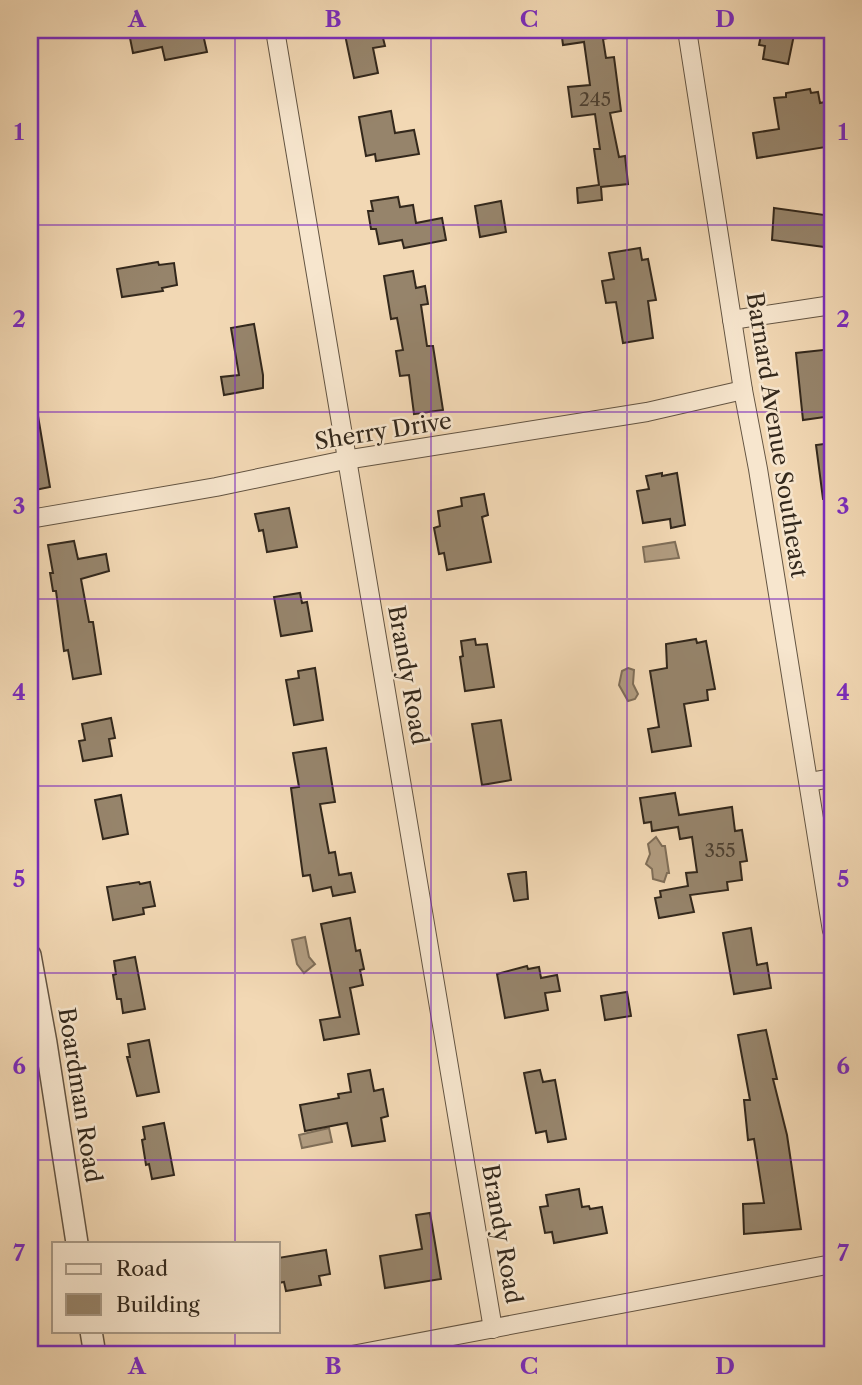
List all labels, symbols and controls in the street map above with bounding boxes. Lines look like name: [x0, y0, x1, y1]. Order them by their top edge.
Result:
text: A: [127, 5, 147, 33]
text: B: [324, 5, 342, 33]
text: C: [520, 5, 538, 33]
text: D: [715, 5, 735, 33]
house number: 245: [579, 88, 611, 111]
text: 1: [14, 118, 25, 146]
text: 1: [838, 118, 849, 146]
street label: Barnard Avenue Southeast: [741, 290, 813, 580]
text: 2: [12, 305, 26, 333]
text: 2: [836, 305, 850, 333]
street label: Sherry Drive: [312, 406, 454, 456]
text: 3: [13, 492, 26, 520]
text: 3: [837, 492, 850, 520]
street label: Brandy Road: [382, 603, 434, 747]
text: 4: [12, 678, 26, 706]
text: 4: [836, 678, 850, 706]
house number: 355: [704, 839, 736, 862]
text: 5: [13, 865, 25, 893]
text: 5: [837, 865, 849, 893]
street label: Boardman Road: [52, 1006, 108, 1184]
text: 6: [12, 1052, 26, 1080]
text: 6: [836, 1052, 850, 1080]
street label: Brandy Road: [476, 1162, 528, 1306]
text: 7: [13, 1239, 25, 1267]
text: 7: [837, 1239, 849, 1267]
legend: [52, 1242, 280, 1332]
text: Road: [116, 1256, 168, 1281]
text: Building: [116, 1292, 201, 1317]
text: A: [127, 1352, 147, 1380]
text: B: [324, 1352, 342, 1380]
text: C: [520, 1352, 538, 1380]
text: D: [715, 1352, 735, 1380]

